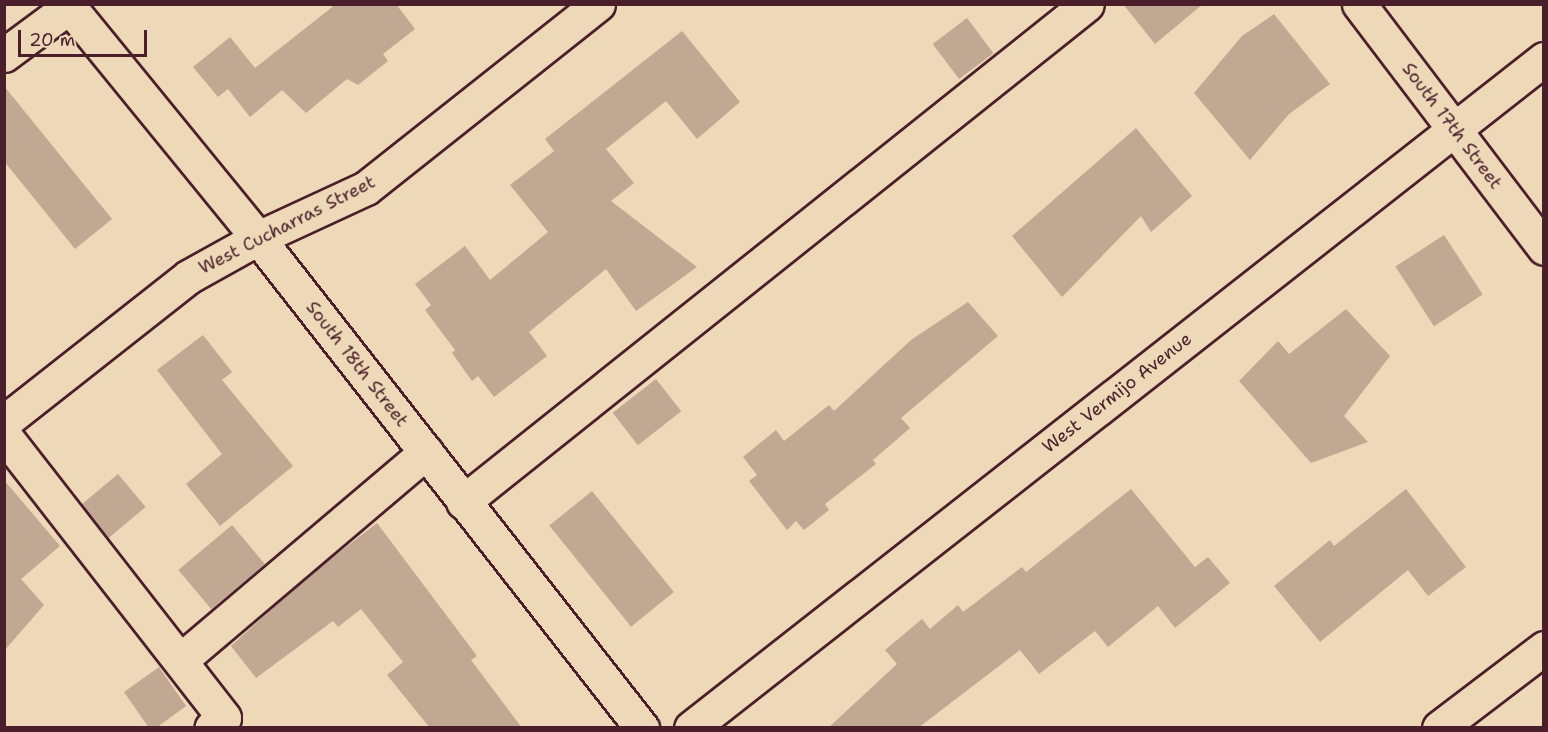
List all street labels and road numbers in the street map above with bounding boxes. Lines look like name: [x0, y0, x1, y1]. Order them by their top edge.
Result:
street label: South 17th Street: [1397, 59, 1507, 193]
street label: West Cucharras Street: [195, 171, 379, 279]
street label: South 18th Street: [301, 297, 413, 431]
street label: West Vermijo Avenue: [1038, 328, 1196, 458]

